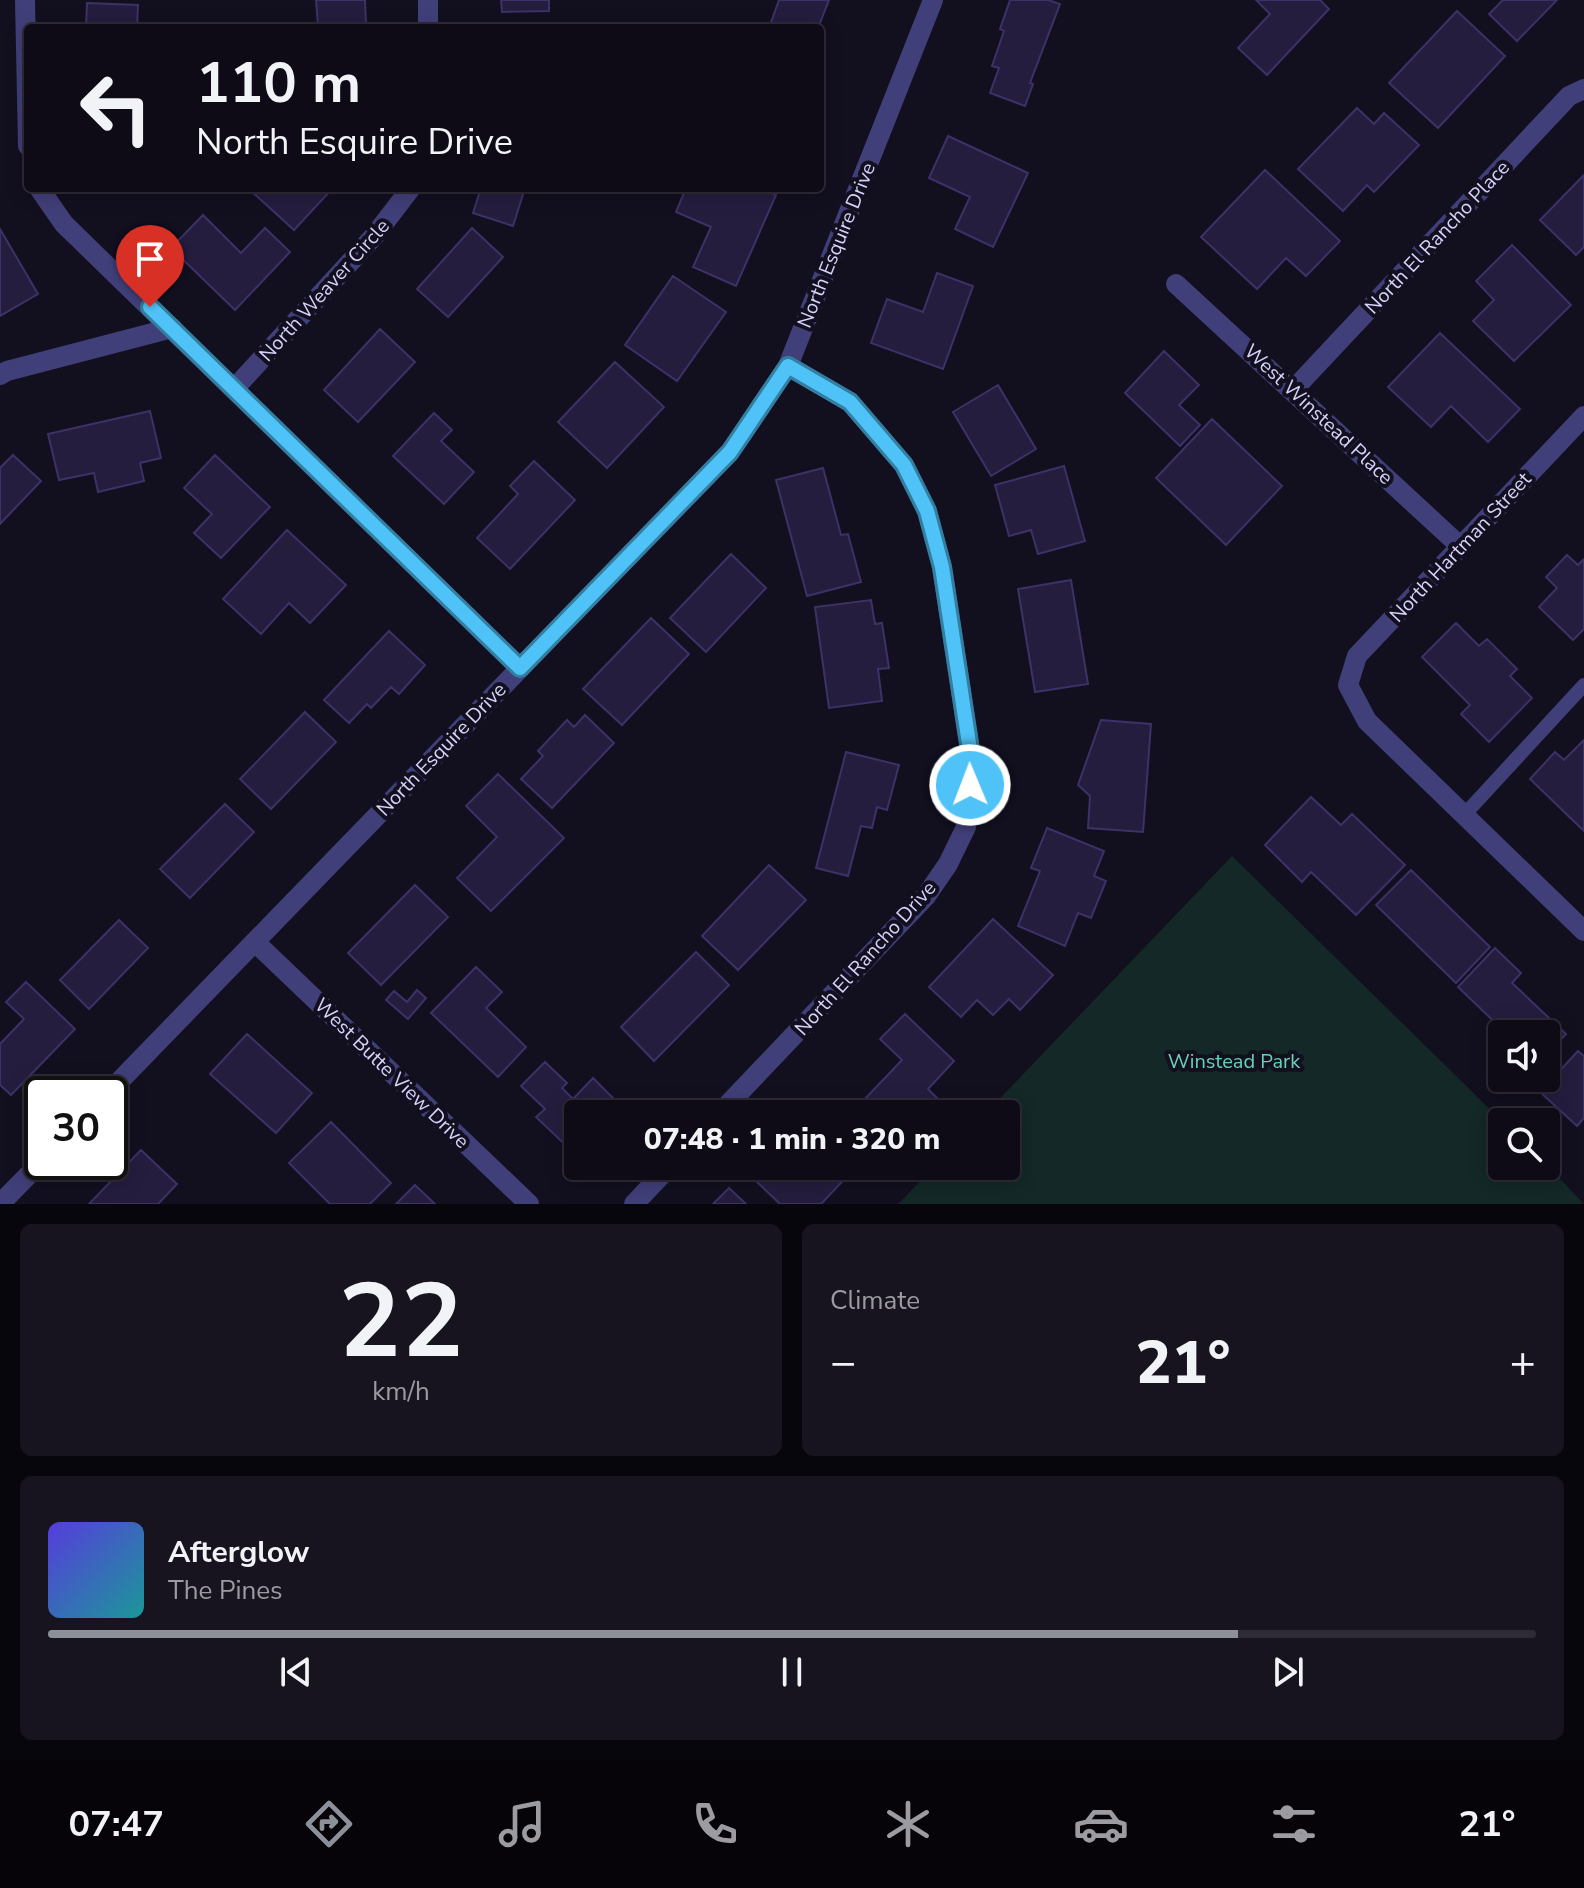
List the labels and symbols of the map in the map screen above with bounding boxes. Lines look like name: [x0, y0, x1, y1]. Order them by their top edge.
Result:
street label: North El Rancho Place: [1359, 155, 1516, 320]
street label: North Esquire Drive: [791, 159, 882, 332]
street label: North Weaver Circle: [253, 213, 396, 367]
pin: [116, 225, 184, 307]
street label: West Winstead Place: [1238, 338, 1399, 491]
street label: North Hartman Street: [1384, 466, 1538, 628]
street label: North Esquire Drive: [371, 677, 512, 822]
position arrow: [928, 743, 1012, 827]
street label: North El Rancho Drive: [789, 875, 942, 1041]
street label: West Butte View Drive: [308, 992, 475, 1154]
park label: Winstead Park: [1168, 1048, 1301, 1075]
speed limit sign: 30: [24, 1076, 128, 1180]

